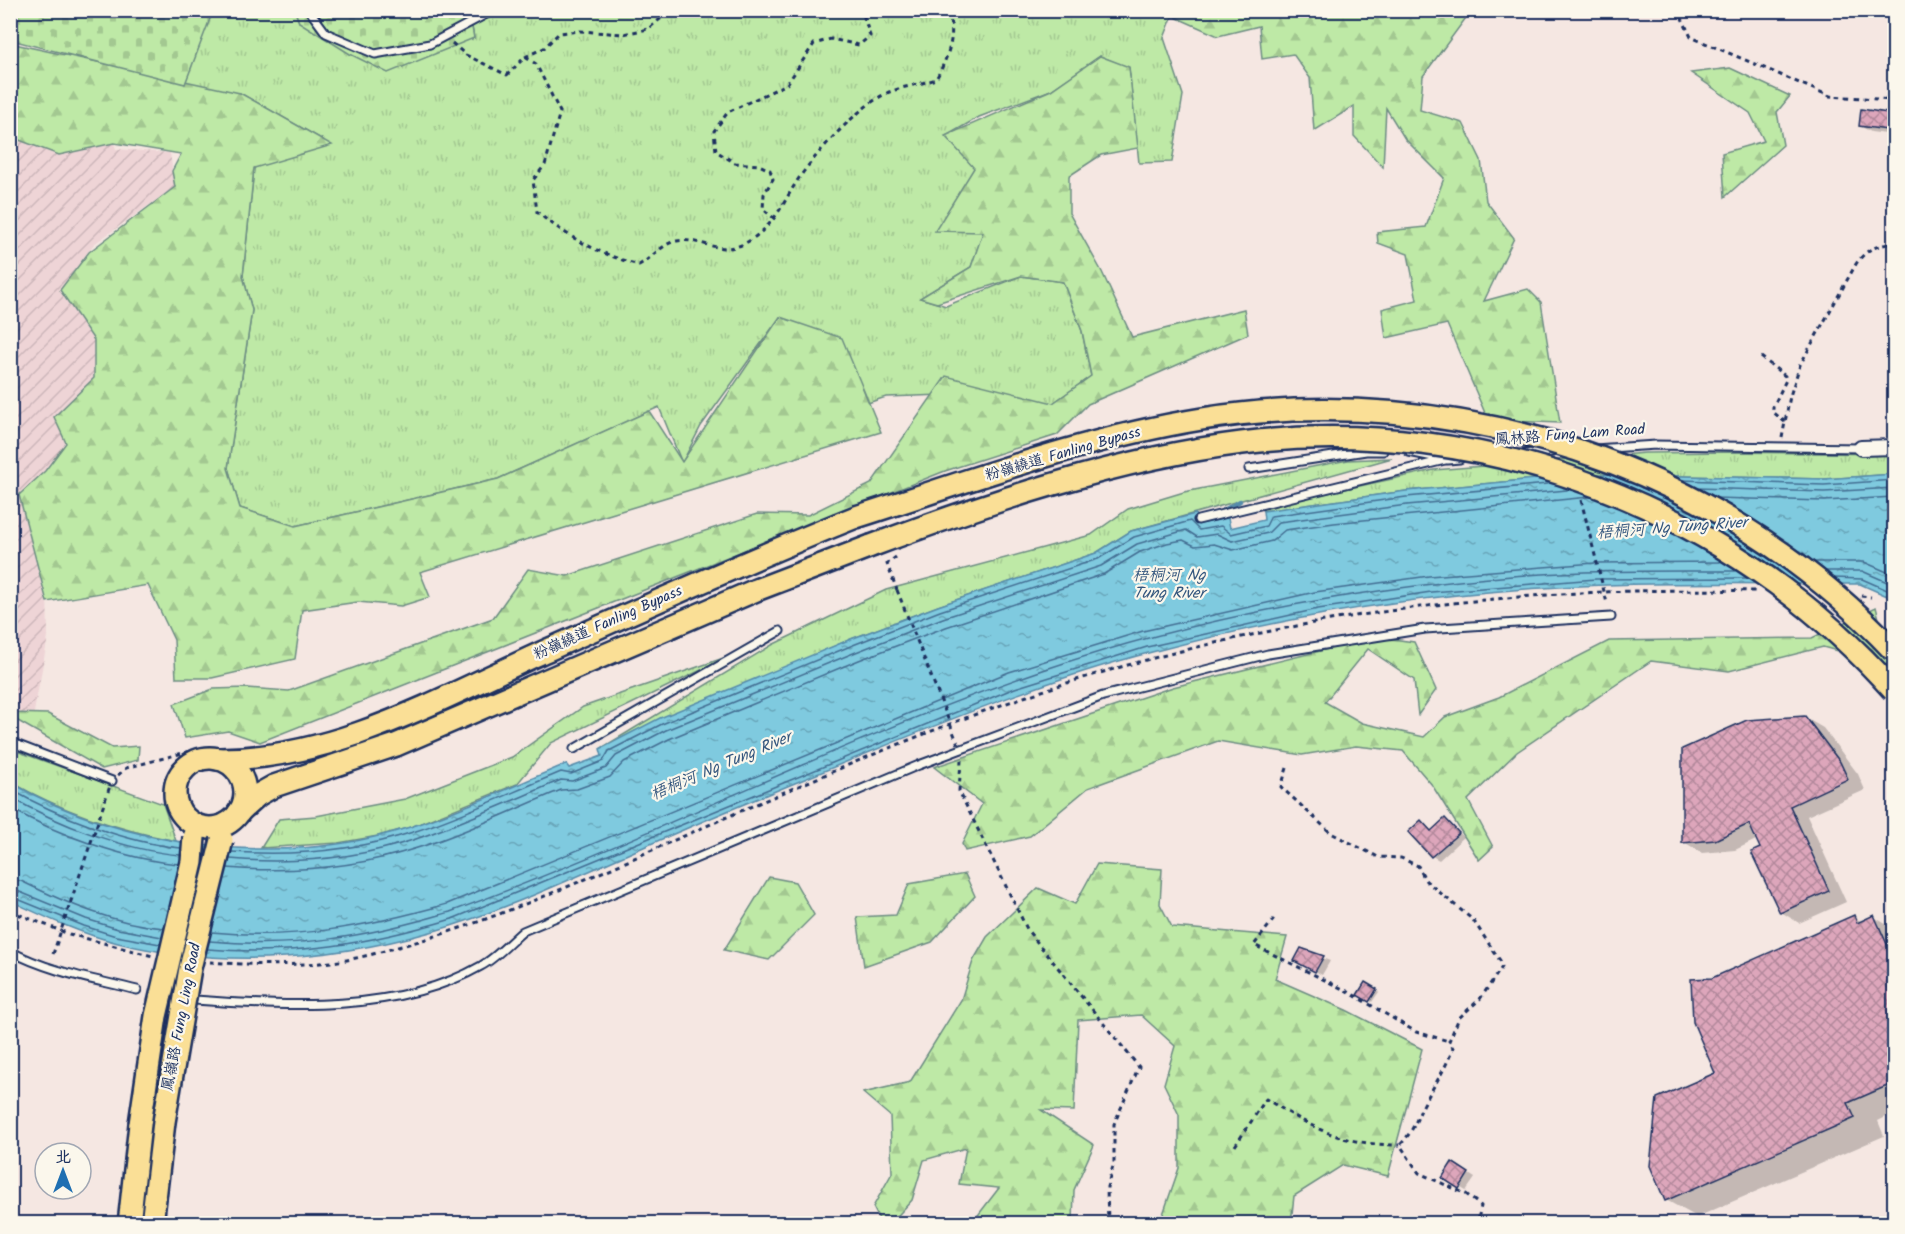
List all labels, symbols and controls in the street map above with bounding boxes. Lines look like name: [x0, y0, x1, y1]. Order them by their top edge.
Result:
street label: 鳳林路 Fung Lam Road: [1494, 418, 1646, 452]
street label: 粉嶺繞道 Fanling Bypass: [982, 420, 1144, 488]
water label: 梧桐河 Ng Tung River: [1596, 510, 1752, 546]
water label: 梧桐河 Ng Tung River: [1133, 563, 1208, 606]
street label: 粉嶺繞道 Fanling Bypass: [530, 579, 687, 667]
water label: 梧桐河 Ng Tung River: [647, 724, 799, 807]
street label: 鳳嶺路 Fung Ling Road: [156, 940, 208, 1093]
north arrow: [33, 1141, 93, 1201]
text: 北: [55, 1145, 71, 1170]

